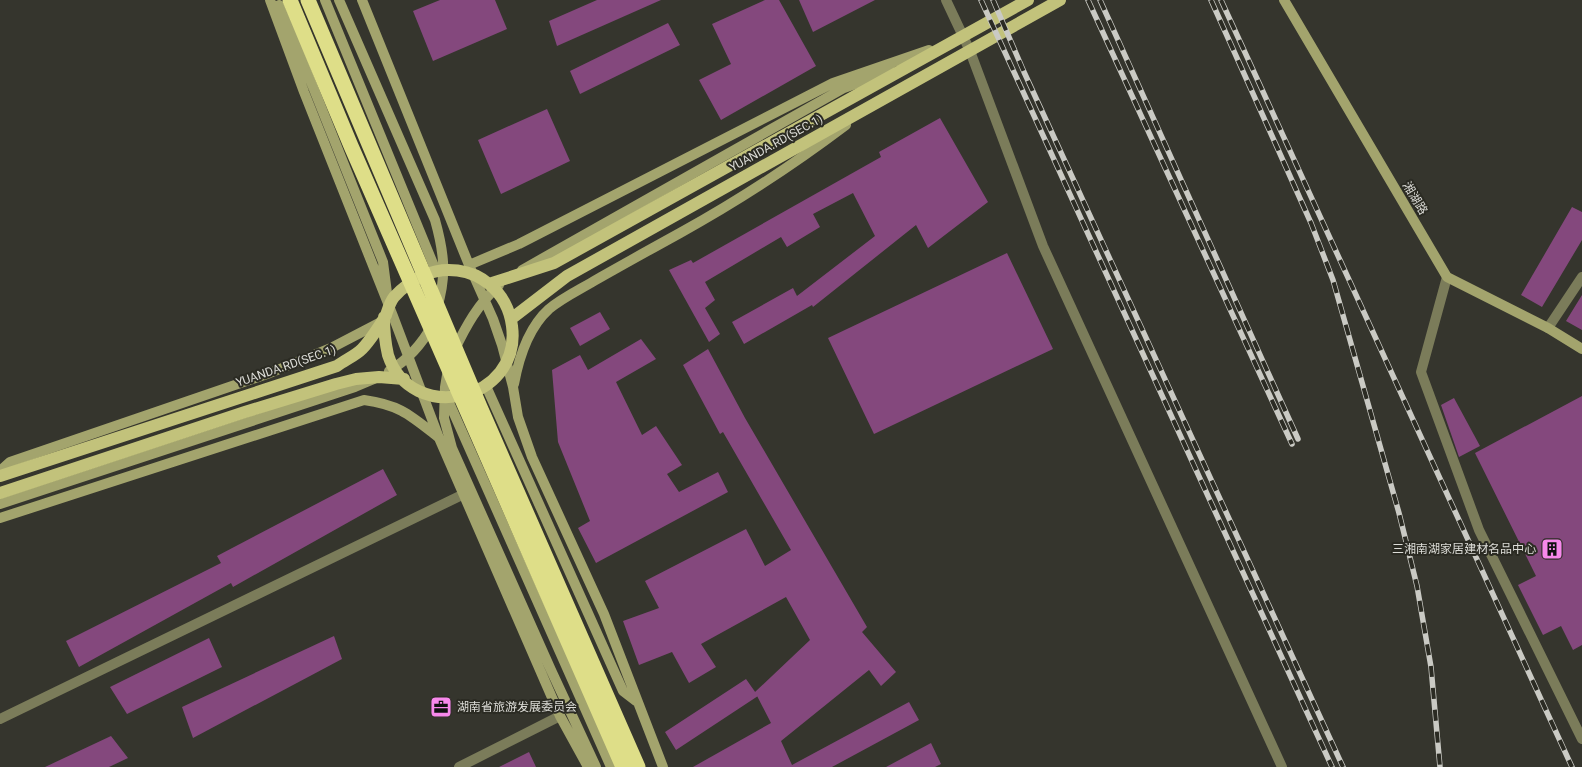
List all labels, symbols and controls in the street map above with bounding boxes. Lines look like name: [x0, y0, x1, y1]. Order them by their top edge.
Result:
street label: YUANDA.RD(SEC.1): [727, 112, 825, 174]
street label: 湘湖路: [1400, 179, 1430, 217]
street label: YUANDA.RD(SEC.1): [234, 342, 338, 390]
building icon: 三湘南湖家居建材名品中心: [1540, 537, 1564, 561]
place label: 三湘南湖家居建材名品中心: [1392, 542, 1536, 556]
office icon: 湖南省旅游发展委员会: [429, 695, 453, 719]
place label: 湖南省旅游发展委员会: [457, 700, 577, 714]

